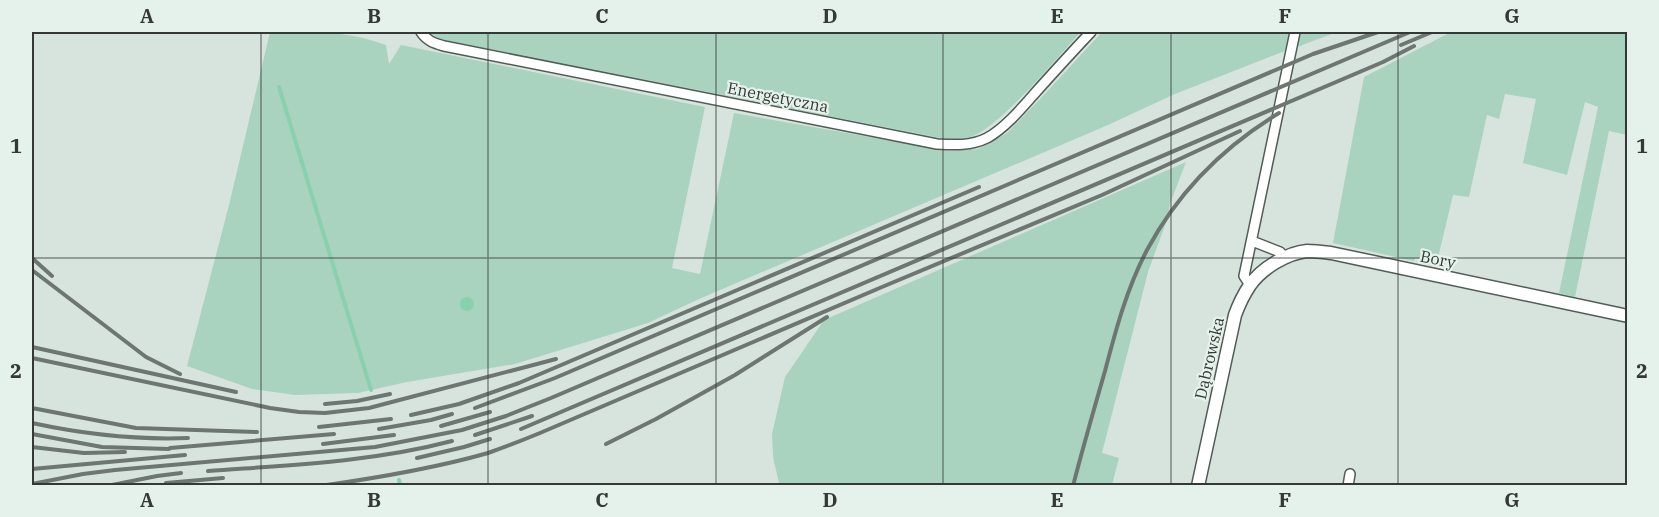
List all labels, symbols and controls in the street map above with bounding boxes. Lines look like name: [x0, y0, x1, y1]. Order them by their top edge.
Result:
text: A: [140, 2, 154, 29]
text: B: [367, 2, 381, 29]
text: C: [595, 2, 609, 29]
text: D: [822, 2, 838, 29]
text: E: [1050, 2, 1064, 29]
text: F: [1279, 2, 1291, 29]
text: G: [1504, 2, 1520, 29]
street label: Energetyczna: [726, 77, 831, 117]
text: 1: [10, 132, 22, 159]
text: 1: [1636, 132, 1648, 159]
street label: Bory: [1418, 245, 1458, 273]
street label: Dąbrowska: [1190, 315, 1228, 401]
text: 2: [10, 357, 22, 384]
text: 2: [1636, 357, 1648, 384]
text: A: [140, 486, 154, 513]
text: B: [367, 486, 381, 513]
text: C: [595, 486, 609, 513]
text: D: [822, 486, 838, 513]
text: E: [1050, 486, 1064, 513]
text: F: [1279, 486, 1291, 513]
text: G: [1504, 486, 1520, 513]

